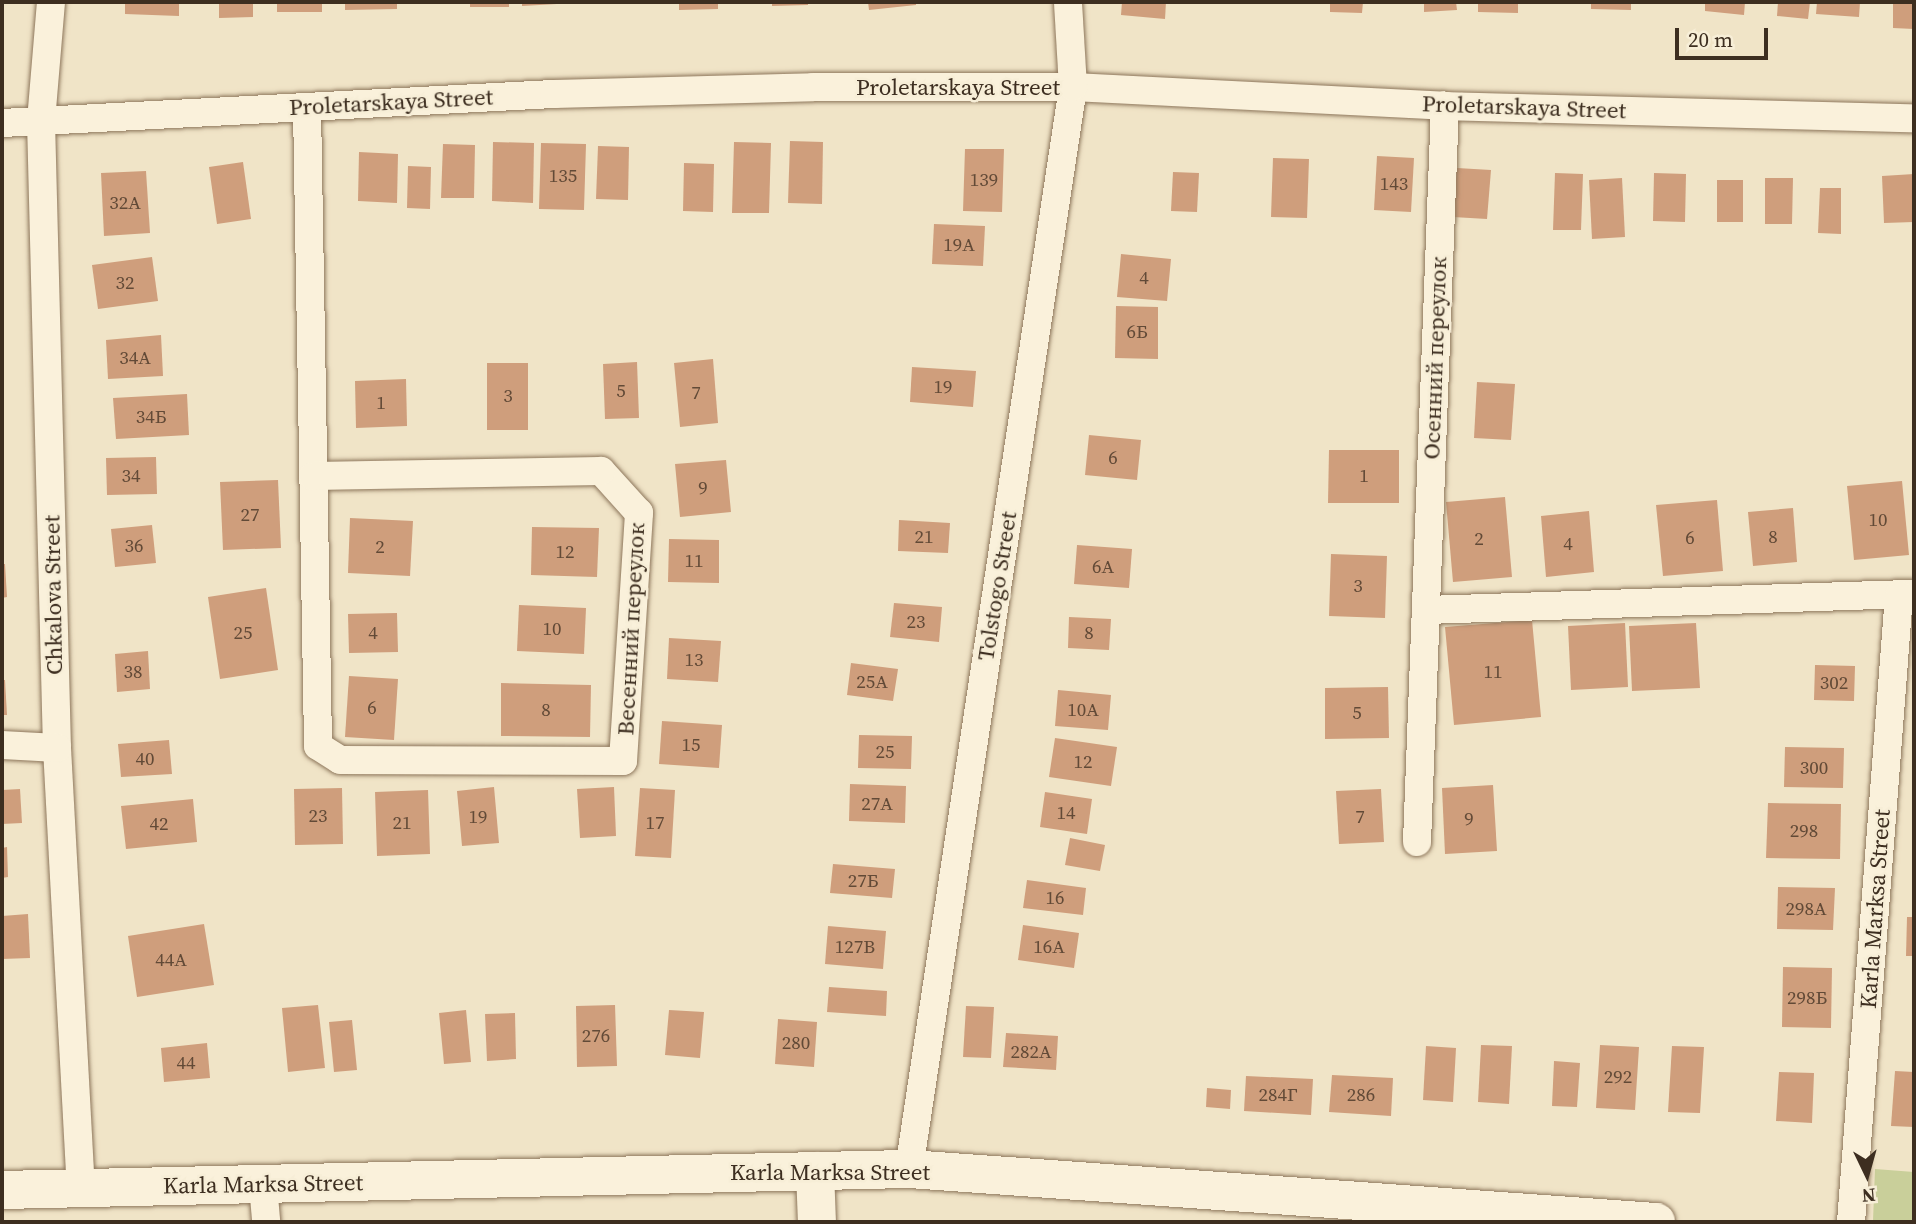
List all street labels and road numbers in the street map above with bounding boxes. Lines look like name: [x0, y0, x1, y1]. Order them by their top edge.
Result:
street label: Proletarskaya Street: [856, 73, 1060, 101]
street label: Proletarskaya Street: [288, 83, 494, 121]
street label: Proletarskaya Street: [1422, 90, 1626, 124]
street label: Осенний переулок: [1418, 256, 1452, 460]
street label: Tolstogo Street: [972, 509, 1022, 663]
street label: Chkalova Street: [38, 515, 68, 675]
street label: Весенний переулок: [612, 522, 650, 736]
street label: Karla Marksa Street: [1854, 808, 1896, 1010]
street label: Karla Marksa Street: [730, 1158, 930, 1186]
street label: Karla Marksa Street: [163, 1168, 363, 1200]

